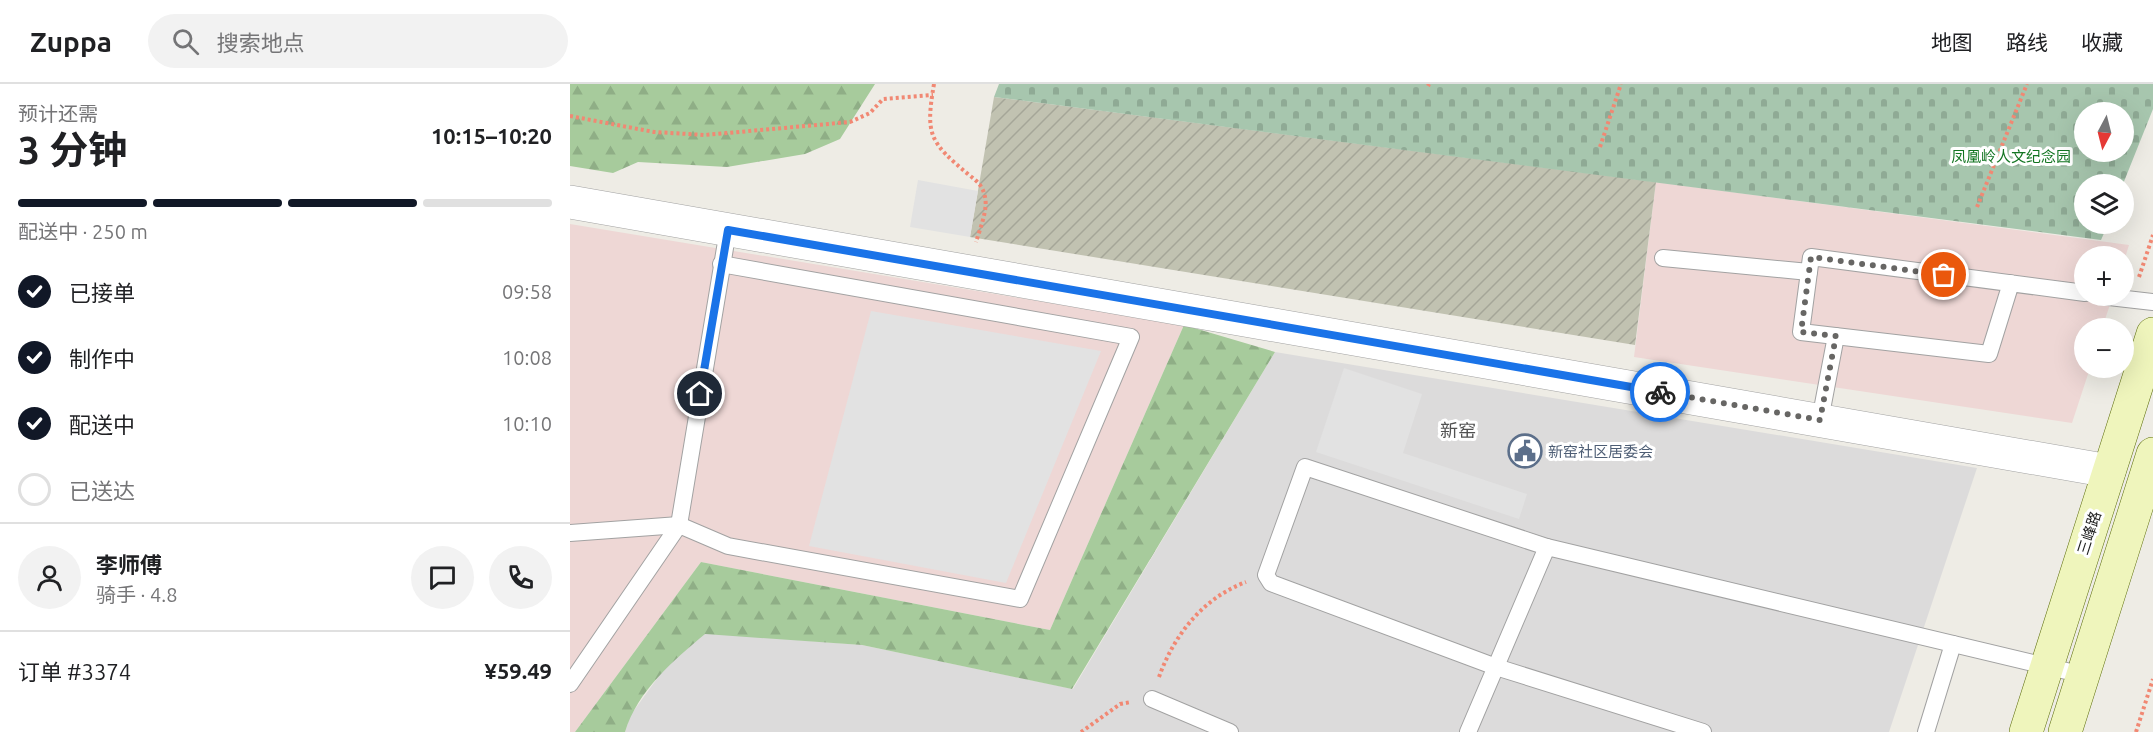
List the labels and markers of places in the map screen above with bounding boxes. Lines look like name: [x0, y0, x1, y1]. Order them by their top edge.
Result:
pin: [1918, 249, 1969, 300]
pin: [674, 368, 725, 419]
public building icon: 新窑社区居委会: [1507, 433, 1543, 469]
place label: 新窑社区居委会: [1548, 443, 1653, 460]

